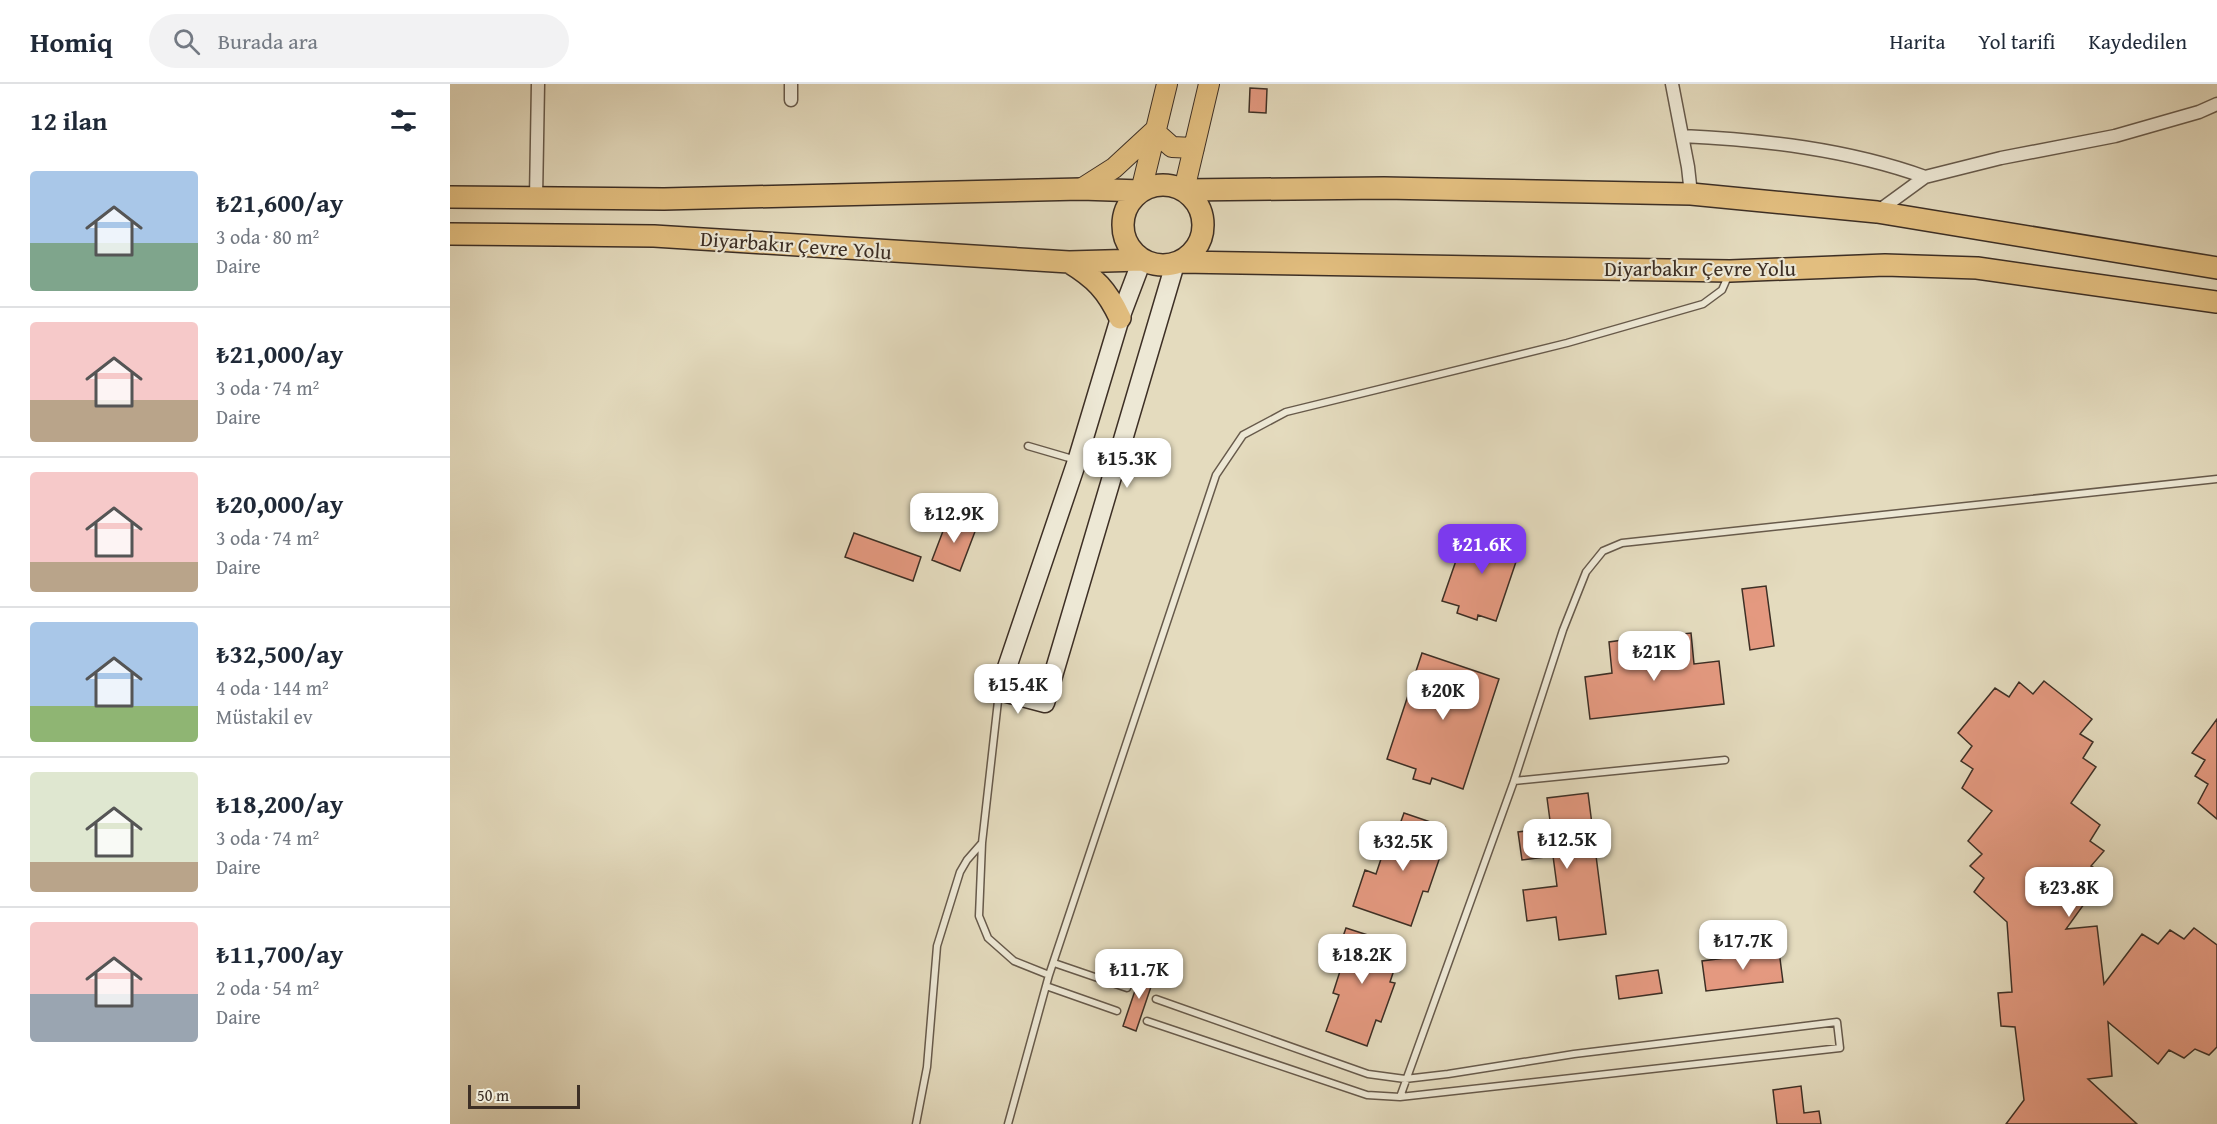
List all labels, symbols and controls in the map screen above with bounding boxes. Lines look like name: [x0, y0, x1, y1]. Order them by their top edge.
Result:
search box: [149, 14, 569, 68]
text: Homiq: [30, 21, 113, 62]
icon: search: [170, 25, 203, 58]
text: Burada ara: [218, 25, 318, 57]
text: Harita: [1890, 26, 1945, 57]
text: Yol tarifi: [1978, 26, 2055, 57]
text: Kaydedilen: [2088, 26, 2187, 57]
text: 12 ilan: [30, 101, 107, 140]
icon: filters: [387, 104, 420, 137]
text: ₺21,600/ay: [216, 183, 343, 222]
icon: home: [78, 195, 150, 267]
text: 3 oda · 80 m²: [216, 222, 319, 251]
street label: Diyarbakır Çevre Yolu: [699, 223, 893, 267]
text: Daire: [216, 251, 261, 280]
street label: Diyarbakır Çevre Yolu: [1604, 253, 1797, 284]
text: ₺21,000/ay: [216, 334, 343, 373]
icon: home: [78, 346, 150, 418]
text: 3 oda · 74 m²: [216, 373, 319, 402]
text: Daire: [216, 402, 261, 431]
pin: ₺15.3K: [1078, 438, 1176, 489]
text: ₺15.3K: [1097, 443, 1157, 472]
text: ₺20,000/ay: [216, 484, 343, 523]
pin: ₺12.9K: [905, 493, 1003, 544]
icon: home: [78, 496, 150, 568]
text: ₺12.9K: [924, 498, 984, 527]
text: 3 oda · 74 m²: [216, 523, 319, 552]
pin: ₺21.6K: [1433, 524, 1531, 575]
text: ₺21.6K: [1452, 529, 1512, 558]
text: Daire: [216, 552, 261, 581]
pin: ₺21K: [1618, 631, 1690, 682]
text: ₺32,500/ay: [216, 634, 343, 673]
text: ₺21K: [1632, 636, 1676, 665]
icon: home: [78, 646, 150, 718]
pin: ₺15.4K: [969, 664, 1067, 715]
text: ₺15.4K: [988, 669, 1048, 698]
pin: ₺20K: [1407, 670, 1479, 721]
text: 4 oda · 144 m²: [216, 673, 329, 702]
text: ₺20K: [1421, 675, 1465, 704]
text: Müstakil ev: [216, 702, 313, 731]
text: ₺18,200/ay: [216, 784, 343, 823]
icon: home: [78, 796, 150, 868]
pin: ₺12.5K: [1518, 819, 1616, 870]
pin: ₺32.5K: [1354, 821, 1452, 872]
text: 3 oda · 74 m²: [216, 823, 319, 852]
text: ₺12.5K: [1537, 824, 1597, 853]
text: ₺32.5K: [1373, 826, 1433, 855]
text: Daire: [216, 852, 261, 881]
pin: ₺23.8K: [2020, 867, 2118, 918]
text: ₺23.8K: [2039, 872, 2099, 901]
pin: ₺17.7K: [1694, 920, 1792, 971]
text: ₺17.7K: [1713, 925, 1773, 954]
text: ₺11,700/ay: [216, 934, 343, 973]
pin: ₺18.2K: [1313, 934, 1411, 985]
text: ₺18.2K: [1332, 939, 1392, 968]
icon: home: [78, 946, 150, 1018]
pin: ₺11.7K: [1090, 949, 1188, 1000]
text: ₺11.7K: [1109, 954, 1169, 983]
text: 2 oda · 54 m²: [216, 973, 319, 1002]
text: Daire: [216, 1002, 261, 1031]
scale bar: [468, 1082, 580, 1110]
text: 50 m: [477, 1083, 509, 1107]

